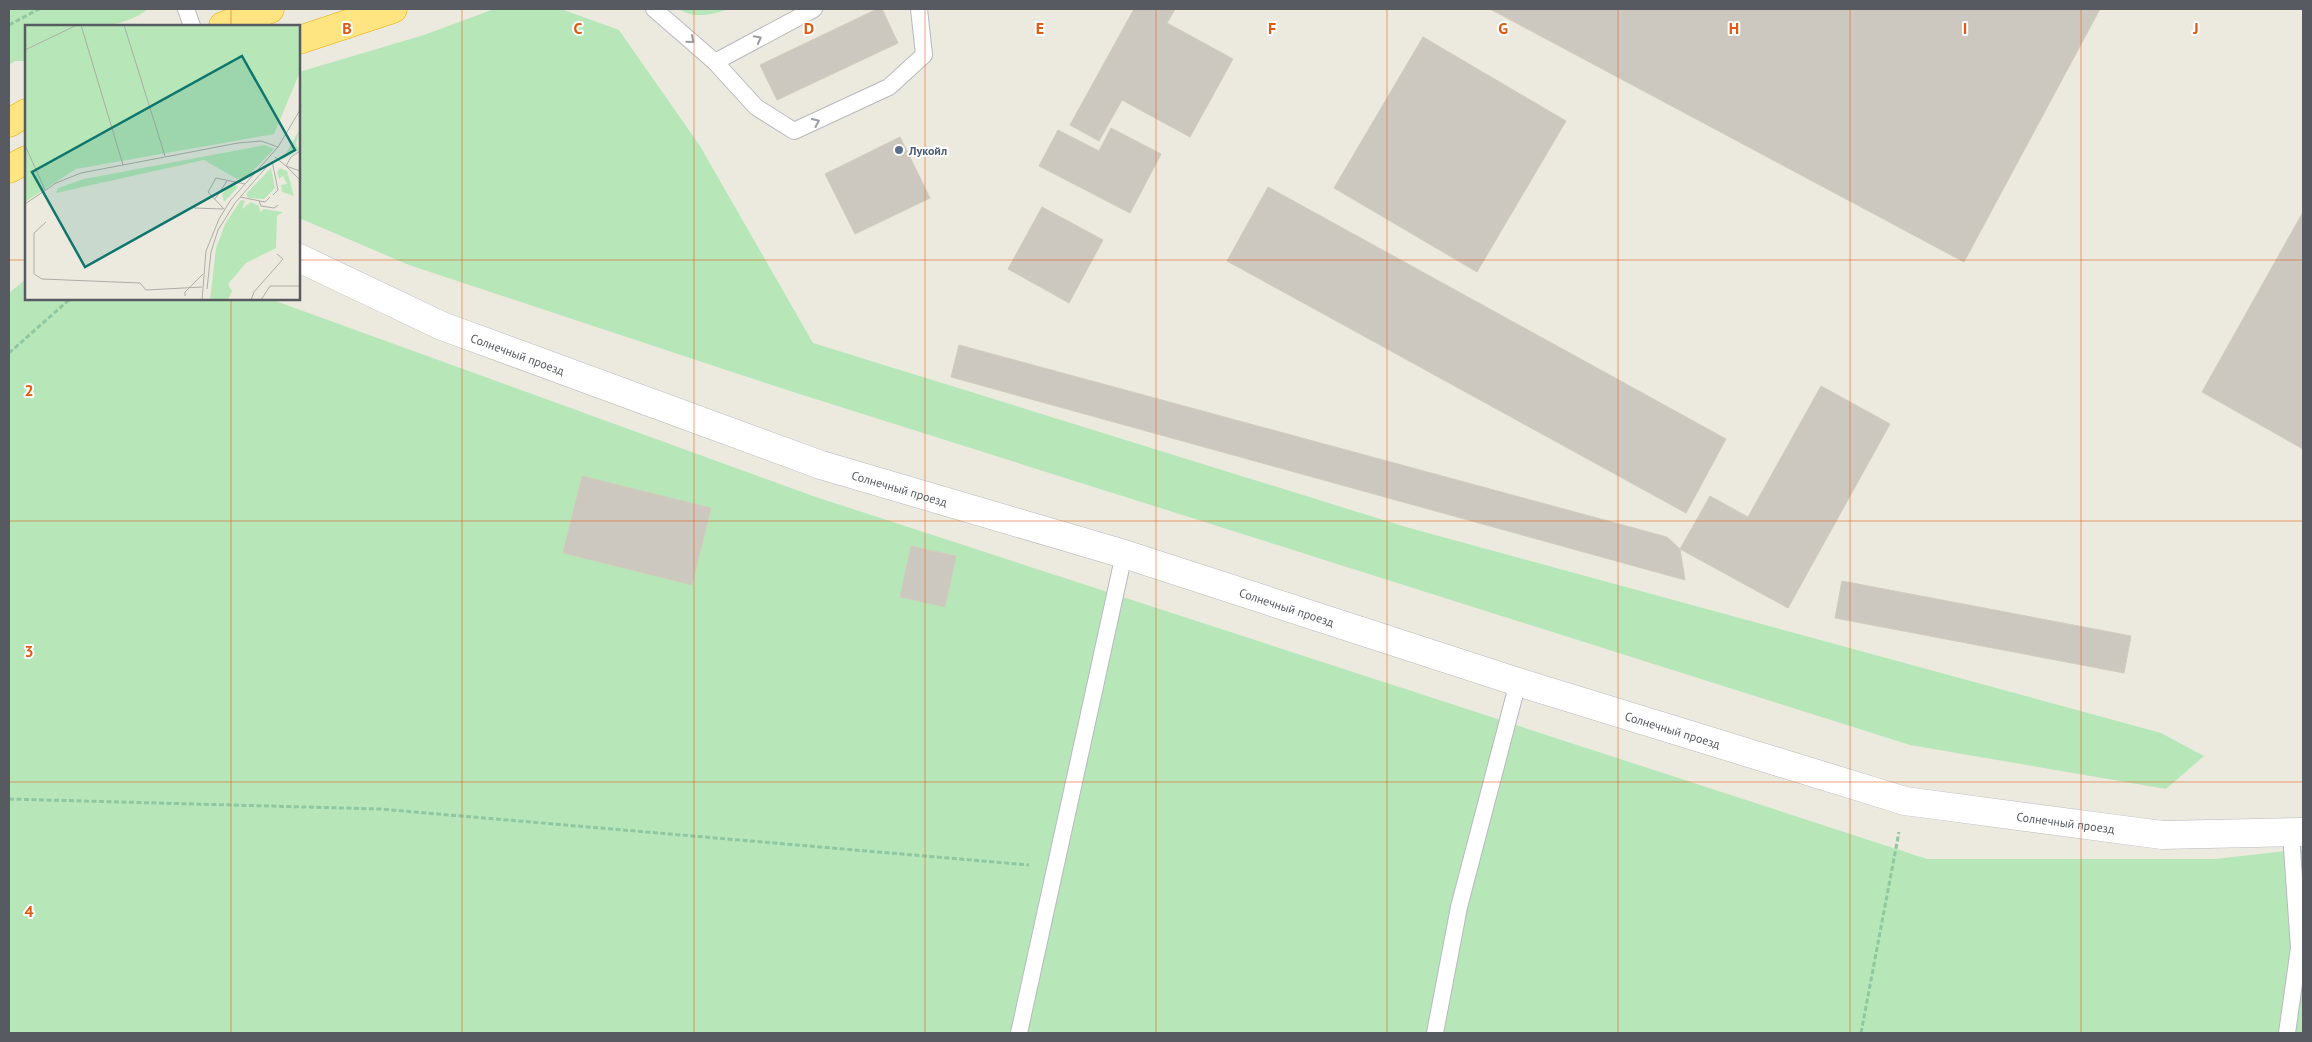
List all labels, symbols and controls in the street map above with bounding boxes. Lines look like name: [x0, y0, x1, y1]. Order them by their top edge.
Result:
text: B: [342, 18, 352, 38]
text: C: [574, 18, 583, 38]
text: D: [804, 18, 814, 38]
text: E: [1036, 18, 1044, 38]
text: F: [1268, 18, 1276, 38]
text: G: [1498, 18, 1508, 38]
text: H: [1729, 18, 1739, 38]
text: I: [1963, 18, 1967, 38]
text: J: [2192, 18, 2199, 38]
inset map: [25, 25, 300, 300]
one-way arrow: [685, 35, 694, 44]
one-way arrow: [753, 35, 762, 45]
one-way arrow: [811, 117, 820, 128]
place label: Лукойл: [908, 143, 947, 158]
marker: Лукойл: [893, 144, 905, 156]
street label: Солнечный проезд: [469, 330, 567, 378]
text: 2: [24, 380, 34, 400]
street label: Солнечный проезд: [850, 467, 950, 509]
street label: Солнечный проезд: [1237, 584, 1337, 629]
text: 3: [24, 641, 34, 661]
street label: Солнечный проезд: [1623, 708, 1723, 751]
street label: Солнечный проезд: [2016, 808, 2116, 836]
text: 4: [24, 901, 34, 921]

